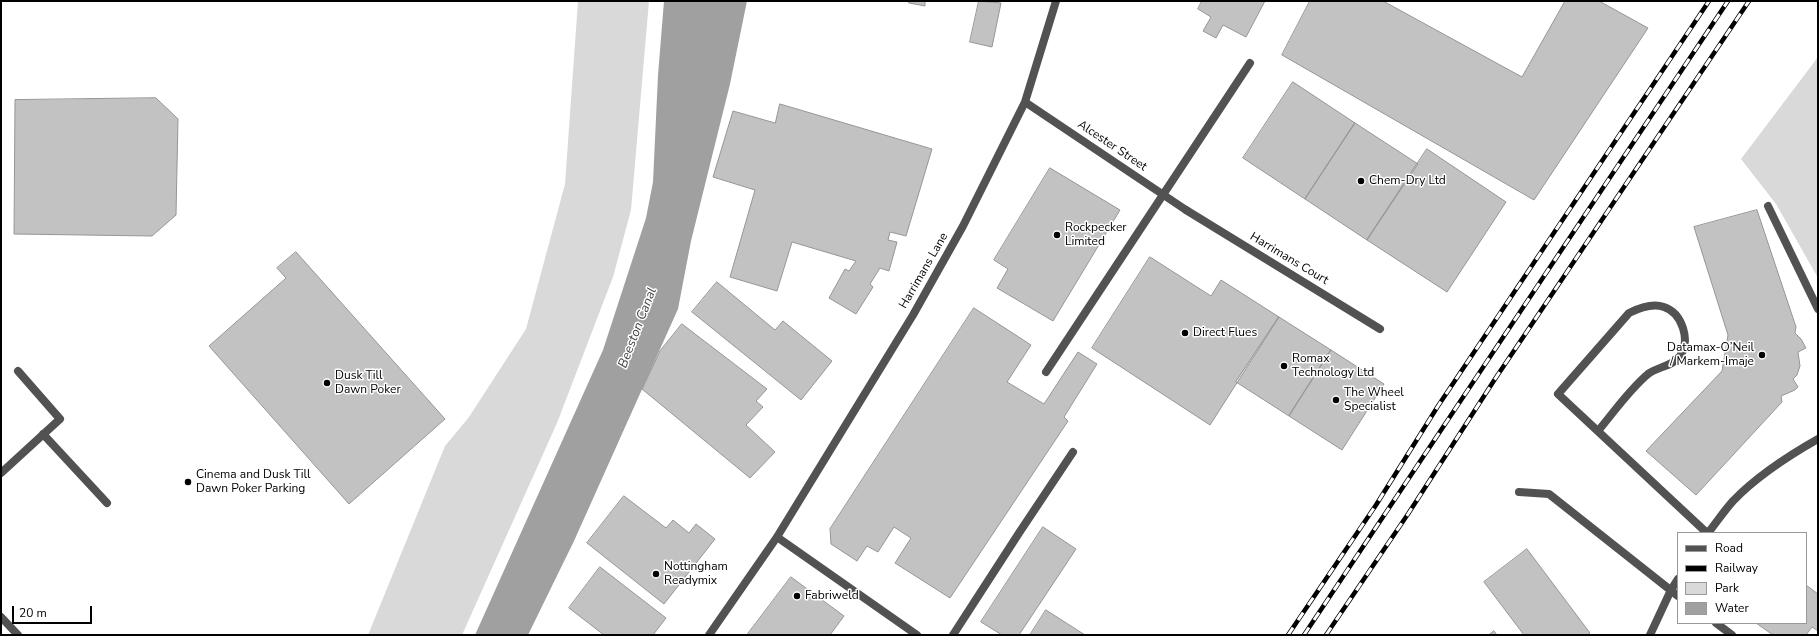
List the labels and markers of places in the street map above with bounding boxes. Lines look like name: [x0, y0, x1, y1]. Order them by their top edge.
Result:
place label: Chem-Dry Ltd: [1369, 174, 1446, 188]
marker: Chem-Dry Ltd: [1356, 176, 1366, 186]
place label: Rockpecker Limited: [1065, 221, 1127, 249]
marker: Rockpecker Limited: [1052, 230, 1062, 240]
place label: Direct Flues: [1193, 326, 1257, 340]
marker: Direct Flues: [1180, 328, 1190, 338]
place label: Datamax-O’Neil / Markem-Imaje: [1667, 341, 1754, 369]
marker: Datamax-O’Neil / Markem-Imaje: [1757, 350, 1767, 360]
place label: Romax Technology Ltd: [1292, 352, 1374, 380]
marker: Romax Technology Ltd: [1279, 361, 1289, 371]
place label: Dusk Till Dawn Poker: [335, 369, 401, 397]
marker: Dusk Till Dawn Poker: [322, 378, 332, 388]
place label: The Wheel Specialist: [1344, 386, 1404, 414]
marker: The Wheel Specialist: [1331, 395, 1341, 405]
place label: Cinema and Dusk Till Dawn Poker Parking: [196, 468, 311, 496]
marker: Cinema and Dusk Till Dawn Poker Parking: [183, 477, 193, 487]
place label: Nottingham Readymix: [664, 560, 728, 588]
marker: Nottingham Readymix: [651, 569, 661, 579]
place label: Fabriweld: [805, 589, 859, 603]
marker: Fabriweld: [792, 591, 802, 601]

